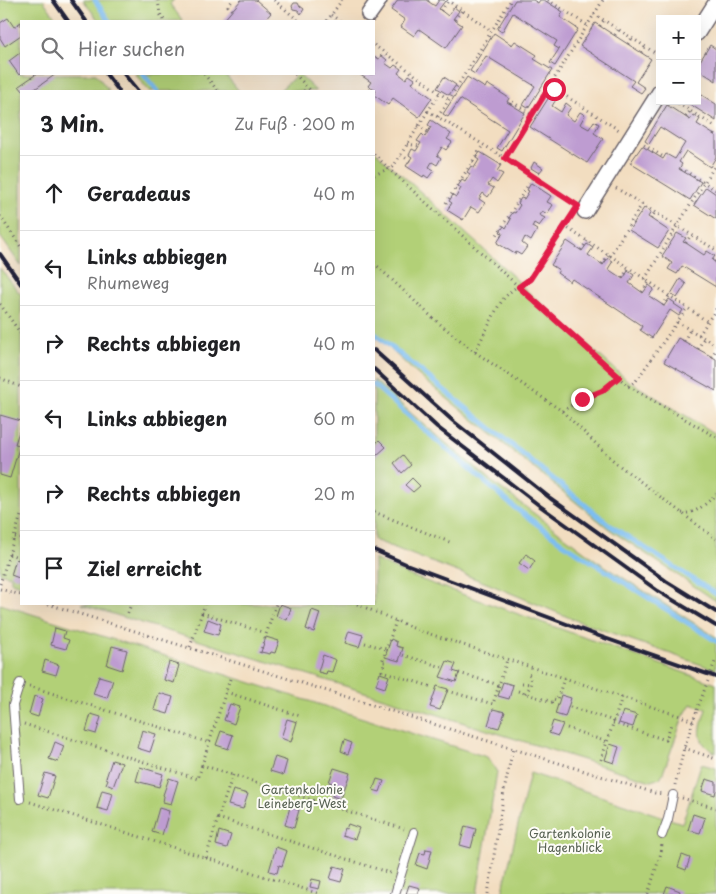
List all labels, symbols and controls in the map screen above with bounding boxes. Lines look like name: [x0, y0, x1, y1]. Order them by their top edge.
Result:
map controls: [656, 15, 701, 105]
button: +: [656, 15, 701, 60]
search box: [20, 20, 375, 75]
icon: search: [38, 34, 66, 62]
text: Hier suchen: [78, 34, 185, 62]
button: −: [656, 60, 701, 105]
route start: [543, 78, 566, 101]
text: 3 Min.: [40, 107, 104, 139]
text: Zu Fuß · 200 m: [234, 111, 355, 135]
icon: ahead: [40, 179, 68, 207]
text: Geradeaus: [87, 179, 191, 207]
text: 40 m: [313, 181, 355, 205]
text: Links abbiegen: [87, 242, 227, 270]
icon: left: [40, 254, 68, 282]
text: 40 m: [313, 256, 355, 280]
text: Rhumeweg: [87, 270, 170, 294]
icon: right: [40, 329, 68, 357]
text: Rechts abbiegen: [87, 329, 241, 357]
text: 40 m: [313, 331, 355, 355]
route end: [571, 388, 594, 411]
icon: left: [40, 404, 68, 432]
text: Links abbiegen: [87, 404, 227, 432]
text: 60 m: [313, 406, 355, 430]
icon: right: [40, 479, 68, 507]
text: Rechts abbiegen: [87, 479, 241, 507]
text: 20 m: [314, 481, 355, 505]
icon: arrive: [40, 554, 68, 582]
text: Ziel erreicht: [87, 554, 202, 582]
park label: Gartenkolonie Leineberg-West: [257, 780, 347, 812]
park label: Gartenkolonie Hagenblick: [529, 824, 611, 856]

